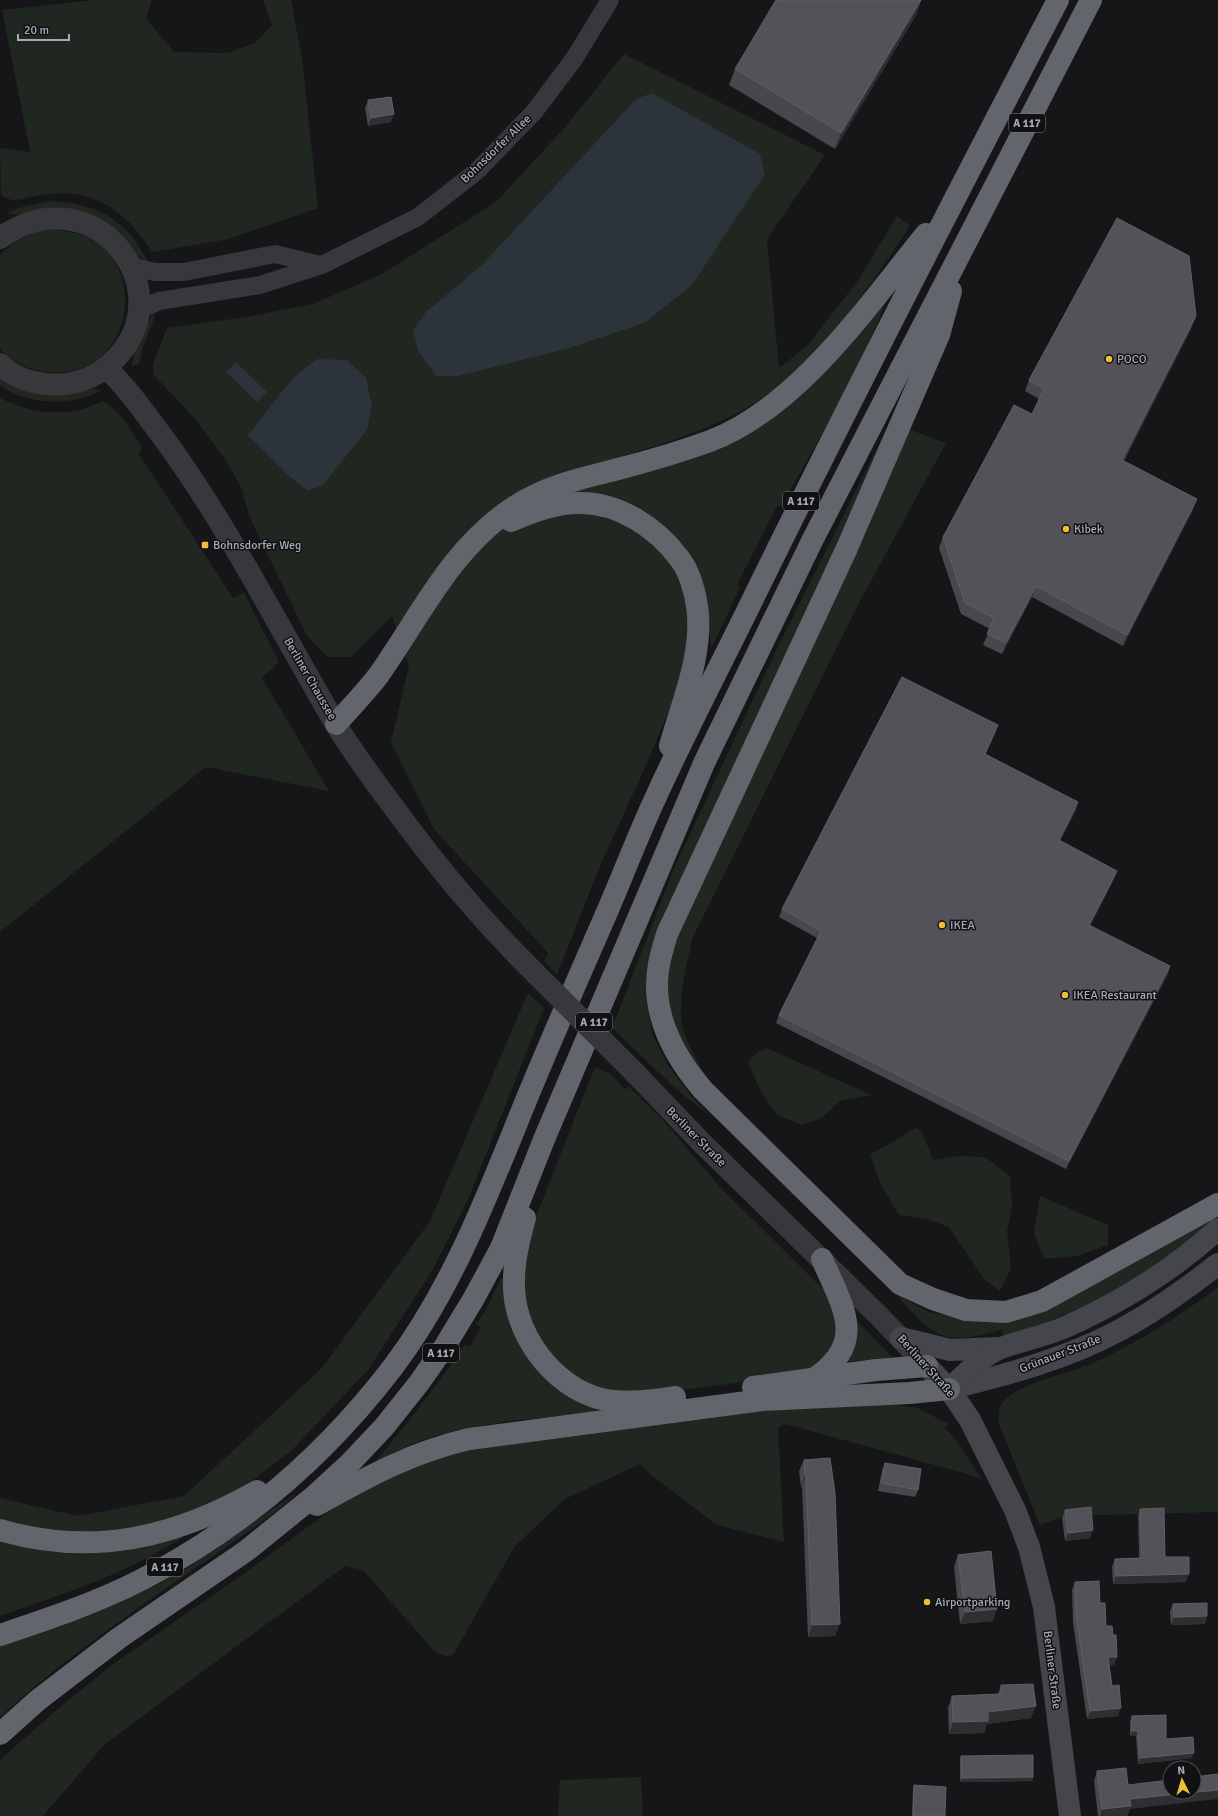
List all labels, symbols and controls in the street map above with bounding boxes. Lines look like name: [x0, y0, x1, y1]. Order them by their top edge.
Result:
scale bar: [18, 16, 69, 42]
text: 20 m: [24, 23, 49, 38]
street label: Bohnsdorfer Allee: [458, 112, 534, 186]
road number: A 117: [1009, 114, 1045, 132]
place label: POCO: [1117, 352, 1147, 367]
marker: POCO: [1104, 354, 1114, 364]
road number: A 117: [783, 492, 819, 510]
place label: Kibek: [1074, 522, 1103, 537]
marker: Kibek: [1061, 524, 1071, 534]
place label: Bohnsdorfer Weg: [213, 538, 301, 553]
marker: Bohnsdorfer Weg: [200, 540, 210, 550]
street label: Berliner Chaussee: [280, 635, 340, 723]
place label: IKEA: [950, 918, 975, 933]
marker: IKEA: [937, 920, 947, 930]
place label: IKEA Restaurant: [1073, 988, 1157, 1003]
marker: IKEA Restaurant: [1060, 990, 1070, 1000]
road number: A 117: [576, 1013, 612, 1031]
street label: Berliner Straße: [663, 1104, 729, 1170]
street label: Berliner Straße: [894, 1332, 958, 1400]
street label: Grünauer Straße: [1017, 1332, 1103, 1376]
road number: A 117: [423, 1344, 459, 1362]
road number: A 117: [147, 1558, 183, 1576]
place label: Airportparking: [935, 1595, 1010, 1610]
marker: Airportparking: [922, 1597, 932, 1607]
street label: Berliner Straße: [1040, 1630, 1064, 1710]
north arrow: [1162, 1760, 1202, 1800]
text: N: [1177, 1764, 1186, 1777]

